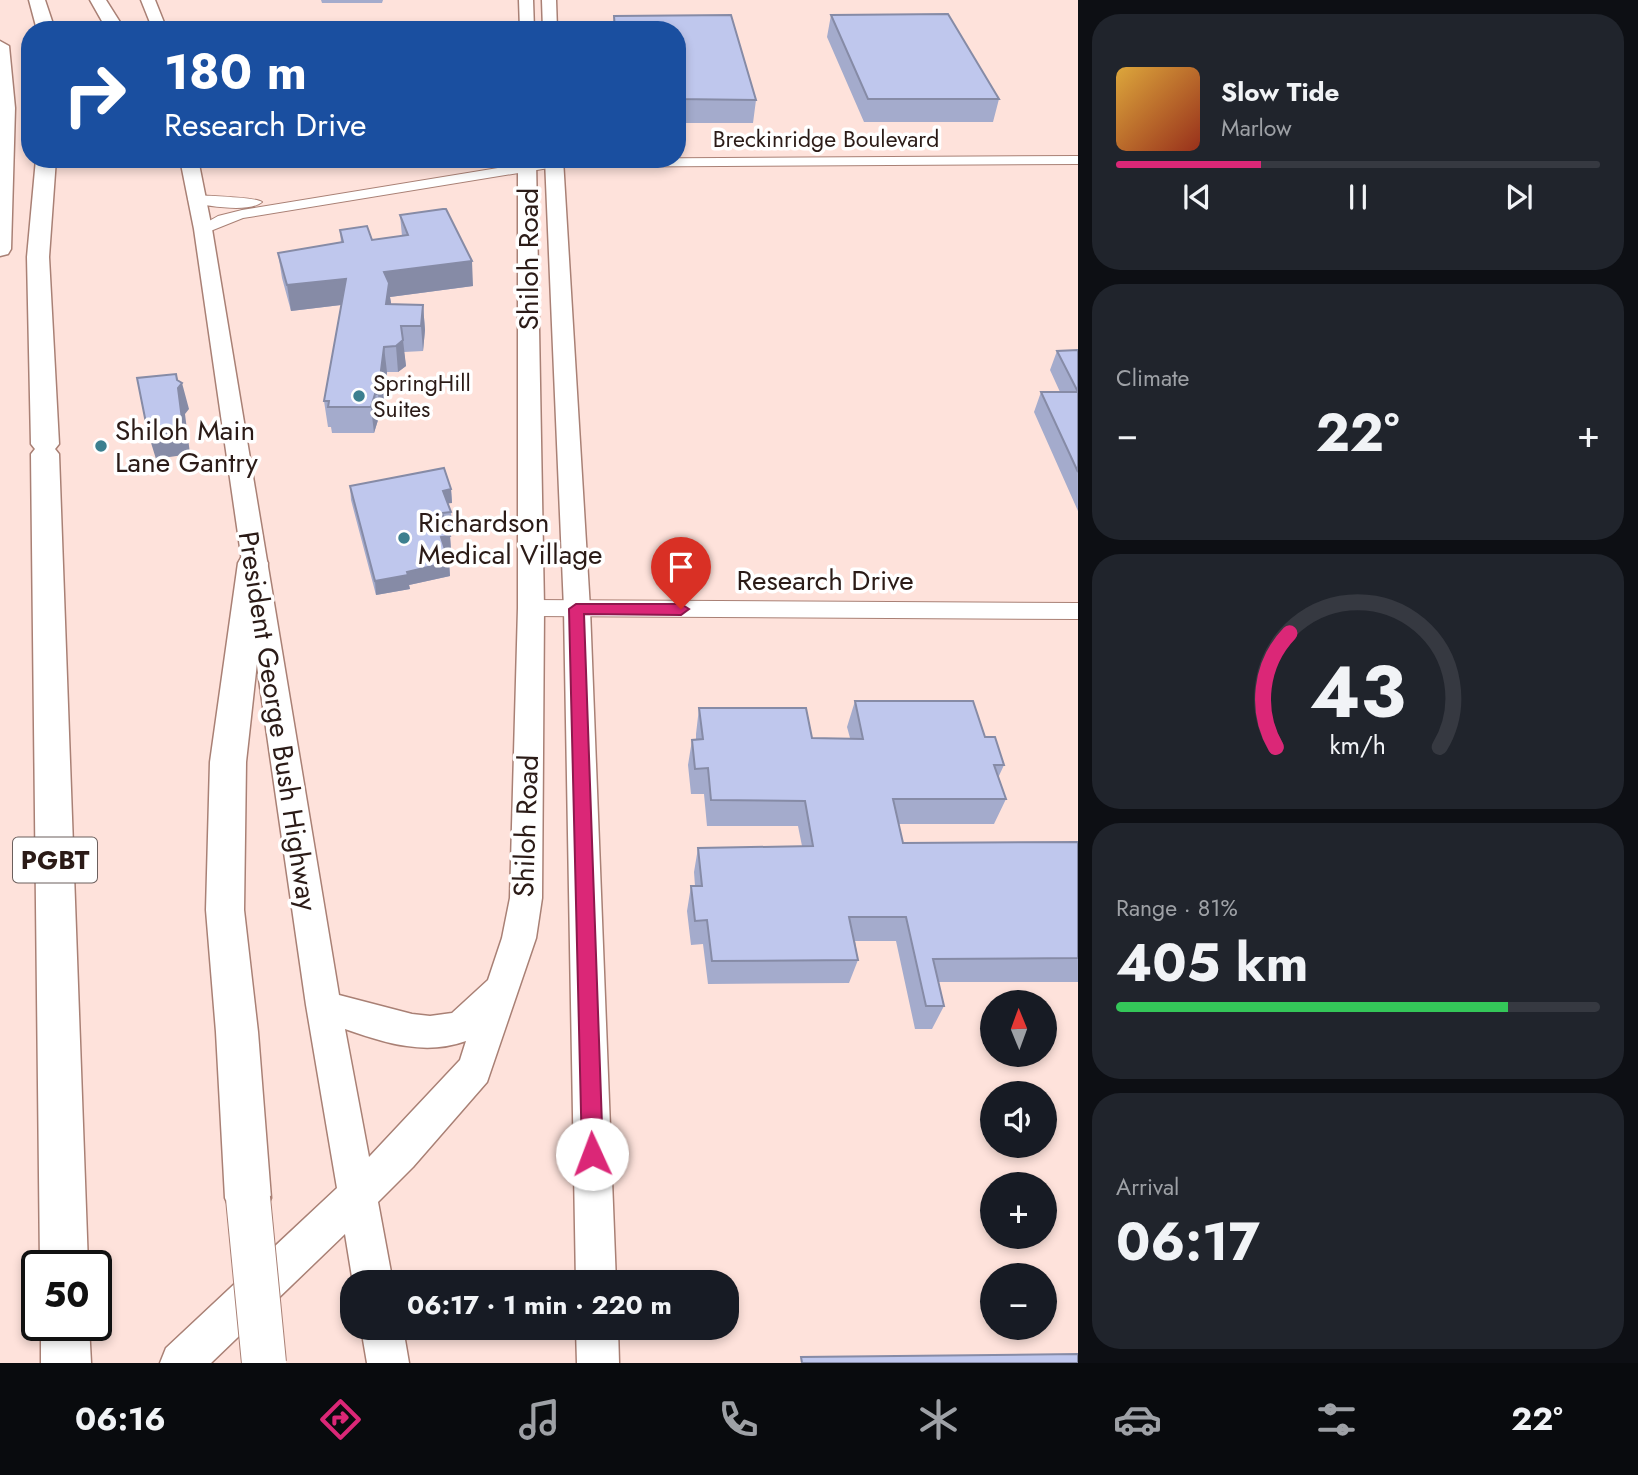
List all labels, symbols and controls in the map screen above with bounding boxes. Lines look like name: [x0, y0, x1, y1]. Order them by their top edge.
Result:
text: 180 m: [164, 37, 307, 107]
icon: right: [49, 49, 140, 140]
text: Slow Tide: [1221, 73, 1340, 111]
text: Research Drive: [164, 102, 367, 148]
text: Marlow: [1221, 111, 1292, 145]
street label: Breckinridge Boulevard: [713, 122, 939, 156]
icon: previous: [1178, 178, 1216, 216]
icon: pause: [1339, 178, 1377, 216]
icon: next: [1500, 178, 1538, 216]
street label: Shiloh Road: [508, 188, 549, 330]
text: Climate: [1116, 361, 1189, 395]
place label: SpringHill Suites: [373, 366, 471, 426]
marker: SpringHill Suites: [351, 388, 367, 404]
text: 22°: [1316, 395, 1399, 471]
text: −: [1116, 406, 1138, 461]
text: +: [1577, 406, 1600, 461]
place label: Shiloh Main Lane Gantry: [115, 410, 259, 483]
marker: Shiloh Main Lane Gantry: [93, 438, 109, 454]
place label: Richardson Medical Village: [418, 502, 603, 575]
street label: President George Bush Highway: [228, 528, 328, 914]
marker: Richardson Medical Village: [396, 530, 412, 546]
pin: [651, 537, 711, 609]
icon: arrive: [662, 548, 700, 586]
street label: Research Drive: [736, 560, 914, 601]
text: 43: [1310, 640, 1406, 745]
text: km/h: [1330, 727, 1386, 763]
street label: Shiloh Road: [503, 754, 549, 898]
road number: PGBT: [13, 838, 97, 882]
text: Range · 81%: [1116, 891, 1238, 925]
text: 405 km: [1116, 925, 1309, 1001]
north arrow: [980, 990, 1057, 1068]
map controls: [980, 990, 1057, 1340]
button: sound: [980, 1081, 1057, 1158]
position arrow: [555, 1117, 629, 1191]
text: Arrival: [1116, 1170, 1179, 1204]
button: +: [980, 1172, 1057, 1249]
text: 06:17: [1116, 1204, 1260, 1280]
speed limit sign: 50: [21, 1250, 112, 1341]
button: −: [980, 1263, 1057, 1340]
text: 06:17 · 1 min · 220 m: [407, 1286, 672, 1324]
icon: directions: [316, 1395, 365, 1444]
icon: music: [515, 1395, 564, 1444]
icon: phone: [714, 1395, 763, 1444]
icon: climate: [914, 1395, 963, 1444]
icon: car: [1113, 1395, 1162, 1444]
icon: filters: [1312, 1395, 1361, 1444]
text: 06:16: [75, 1396, 166, 1442]
text: 22°: [1511, 1396, 1563, 1442]

